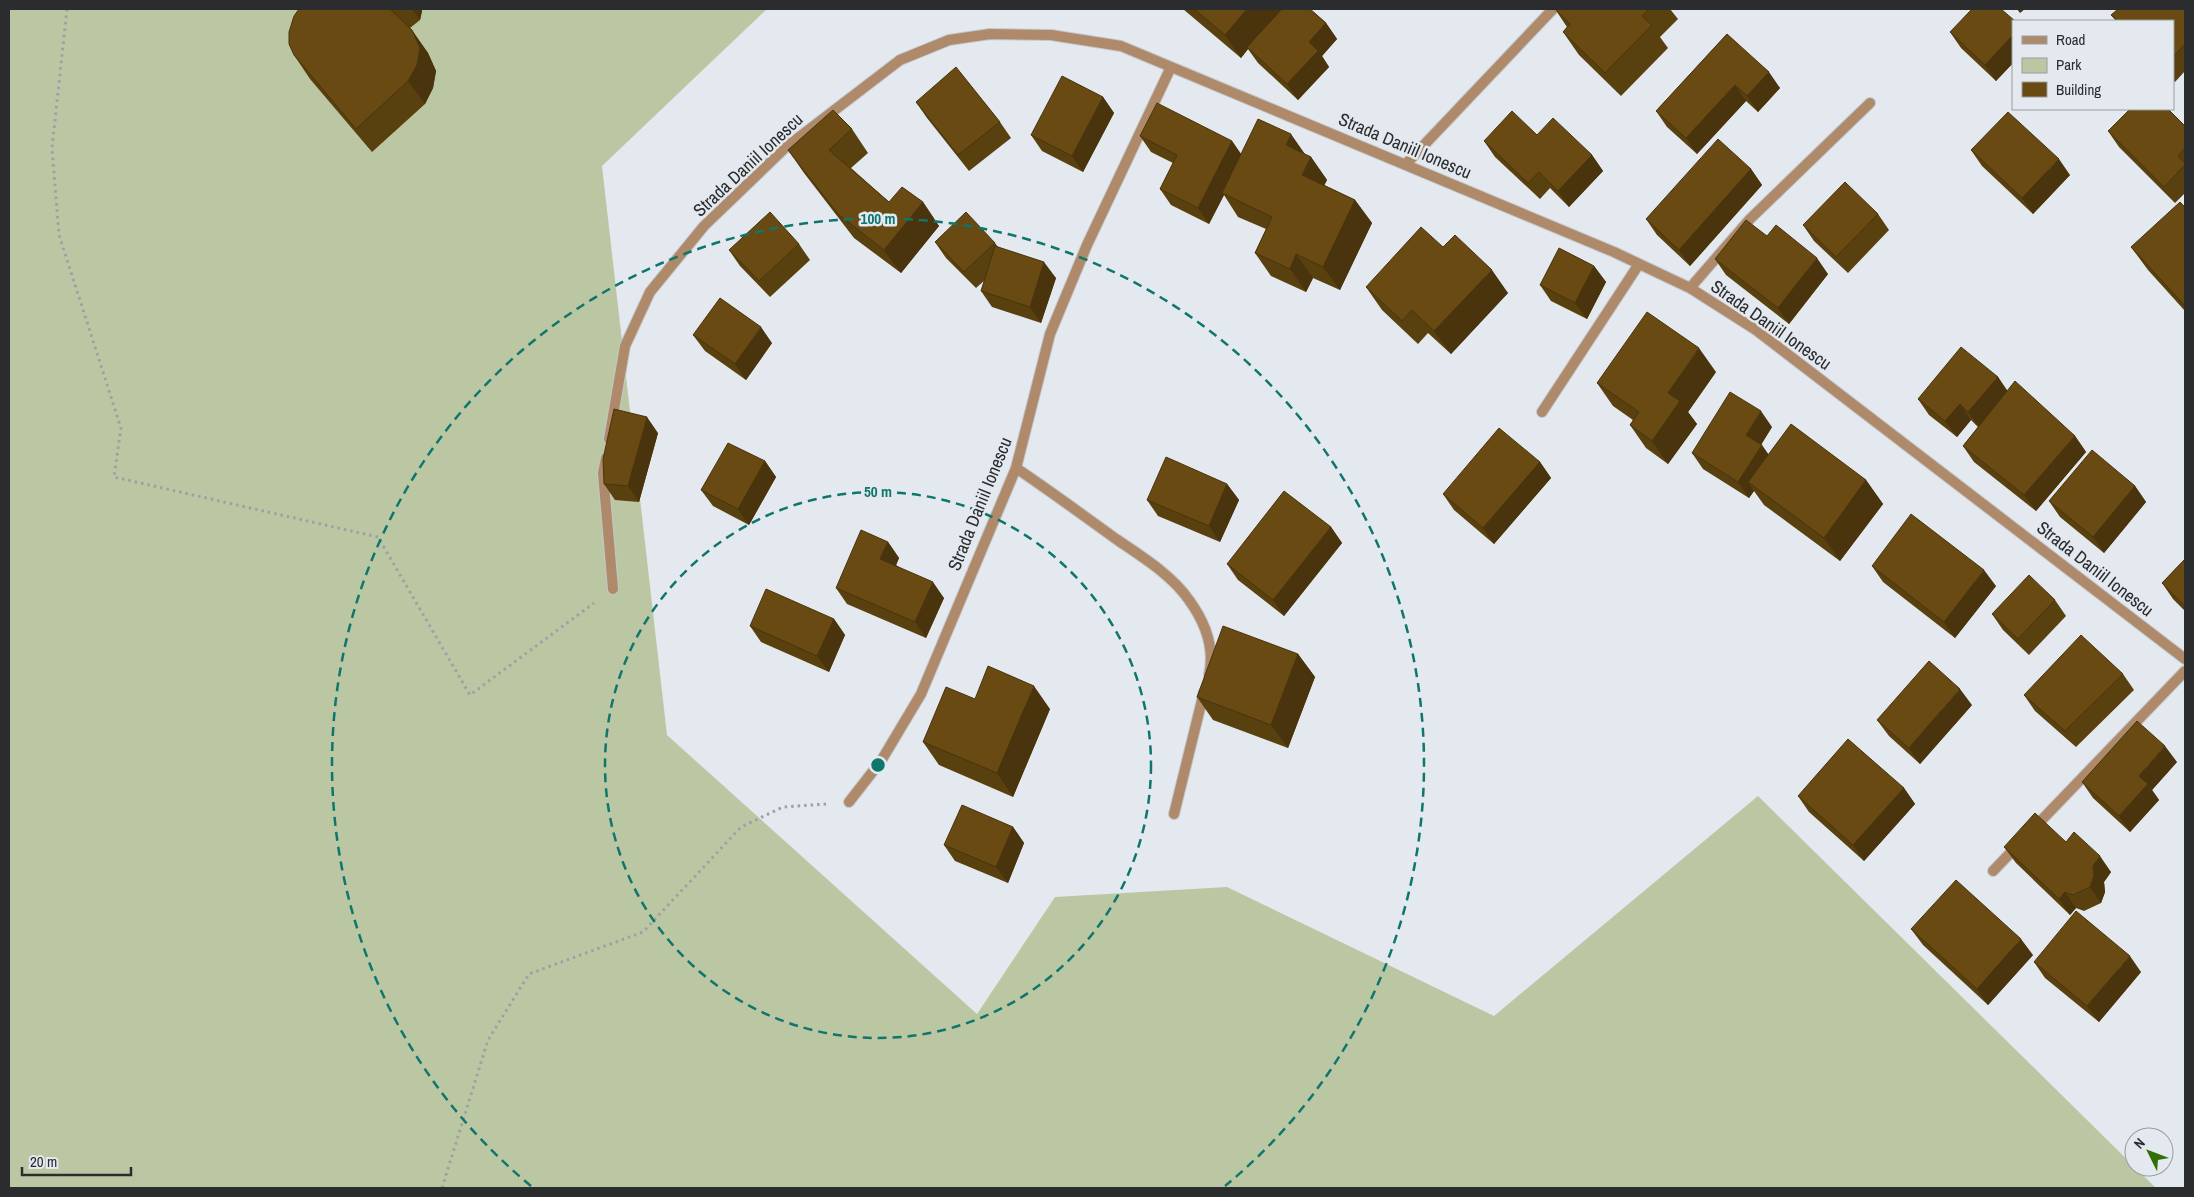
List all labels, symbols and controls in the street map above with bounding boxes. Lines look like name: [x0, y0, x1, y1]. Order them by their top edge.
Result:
legend: [2012, 20, 2174, 110]
text: Road: [2056, 29, 2085, 50]
text: Park: [2056, 54, 2082, 75]
text: Building: [2056, 79, 2101, 100]
street label: Strada Daniil Ionescu: [1335, 106, 1475, 185]
street label: Strada Daniil Ionescu: [687, 107, 808, 222]
text: 100 m: [861, 208, 895, 229]
street label: Strada Daniil Ionescu: [1706, 274, 1837, 376]
street label: Strada Daniil Ionescu: [941, 433, 1018, 574]
text: 50 m: [864, 481, 892, 502]
street label: Strada Daniil Ionescu: [2032, 515, 2159, 622]
centre of rings: [869, 756, 887, 774]
north arrow: [2124, 1127, 2174, 1177]
text: N: [2130, 1134, 2149, 1152]
scale bar: [22, 1144, 131, 1176]
text: 20 m: [30, 1151, 57, 1172]

